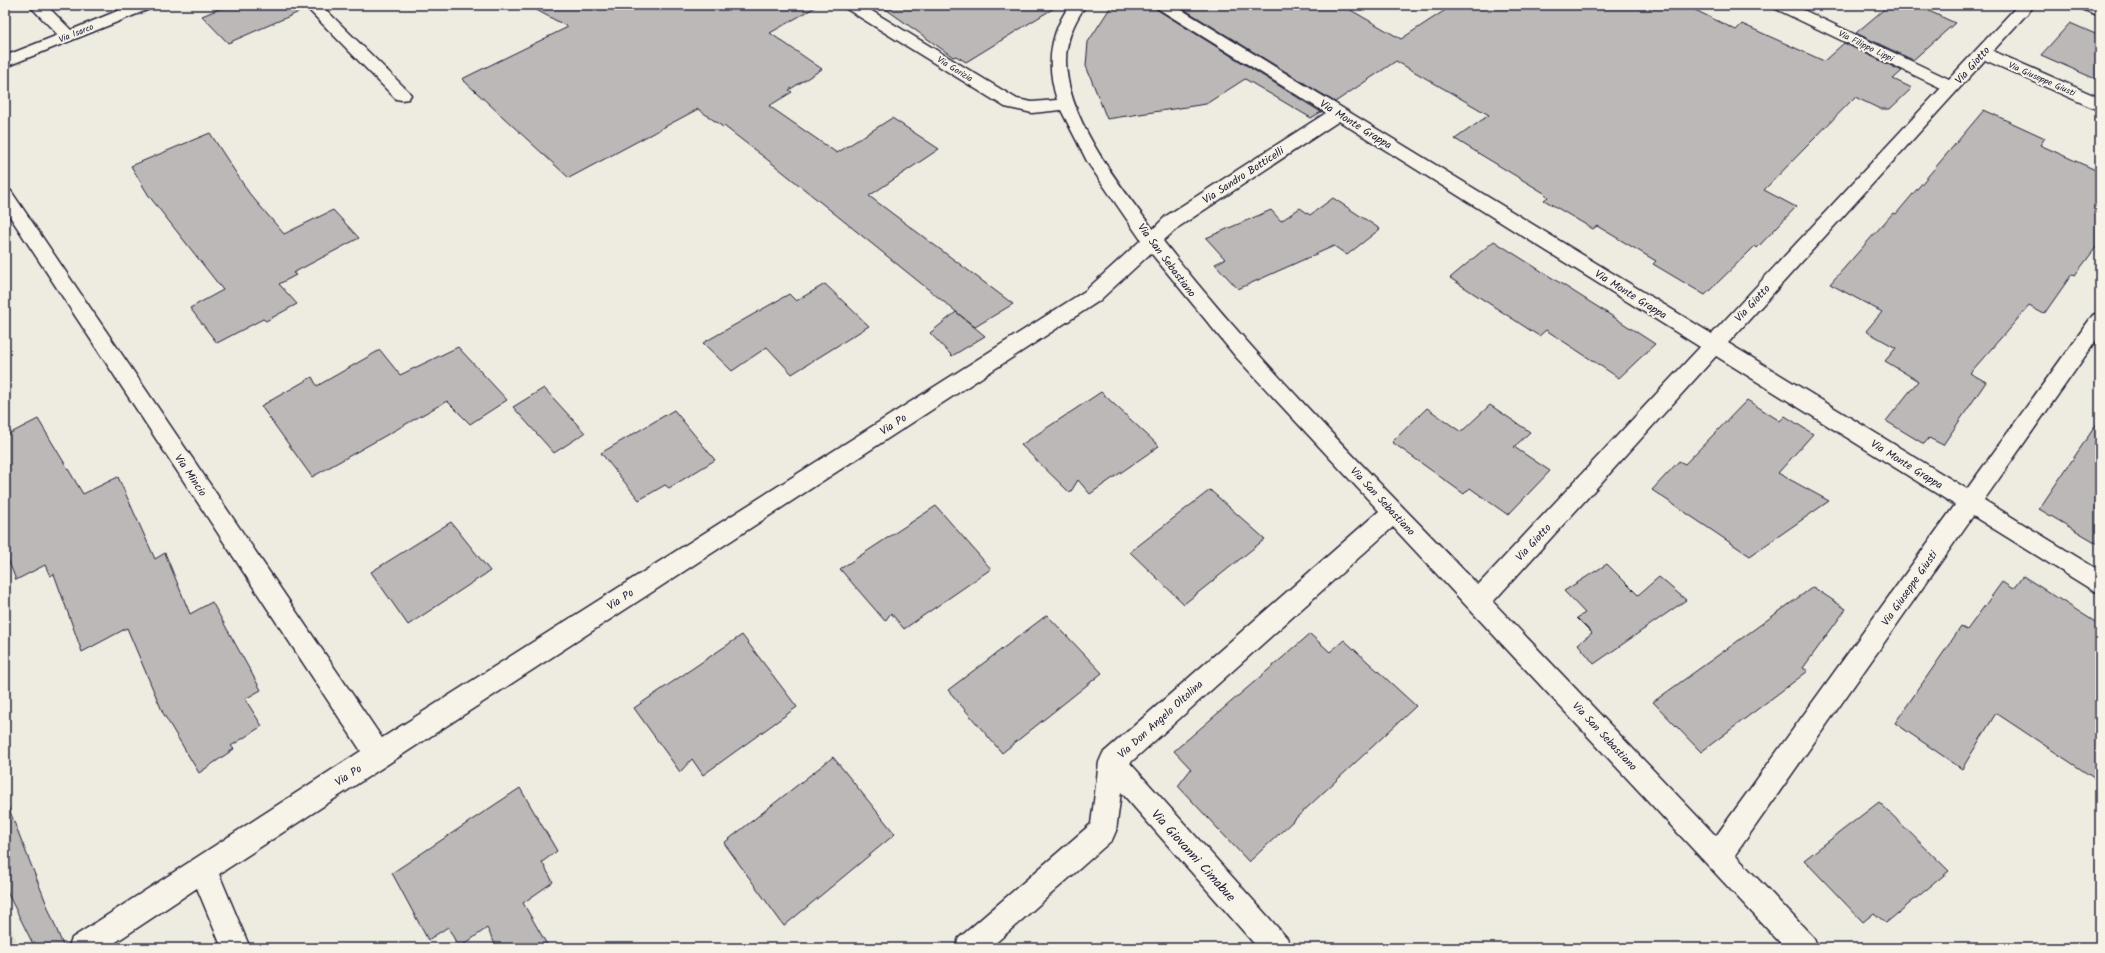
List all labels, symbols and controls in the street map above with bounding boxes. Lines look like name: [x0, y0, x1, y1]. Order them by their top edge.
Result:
street label: Via Isarco: [56, 20, 96, 47]
street label: Via Filippo Lippi: [1836, 27, 1897, 67]
street label: Via Giotto: [1951, 43, 1995, 89]
street label: Via Gorizia: [934, 53, 976, 86]
street label: Via Giuseppe Giusti: [2006, 58, 2079, 101]
street label: Via Monte Grappa: [1316, 95, 1395, 154]
street label: Via Sandro Botticelli: [1199, 142, 1288, 209]
street label: Via San Sebastiano: [1132, 220, 1200, 301]
street label: Via Monte Grappa: [1591, 265, 1670, 324]
street label: Via Giotto: [1731, 281, 1775, 327]
street label: Via Po: [876, 409, 911, 440]
street label: Via Monte Grappa: [1867, 435, 1946, 494]
street label: Via Mincio: [169, 451, 211, 500]
street label: Via San Sebastiano: [1345, 463, 1419, 540]
street label: Via Giotto: [1512, 520, 1556, 566]
street label: Via Giuseppe Giusti: [1877, 547, 1943, 630]
street label: Via Po: [603, 584, 638, 615]
street label: Via Don Angelo Oltolina: [1114, 676, 1208, 763]
street label: Via San Sebastiano: [1567, 698, 1641, 775]
street label: Via Po: [331, 760, 366, 791]
street label: Via Giovanni Cimabue: [1146, 805, 1240, 907]

